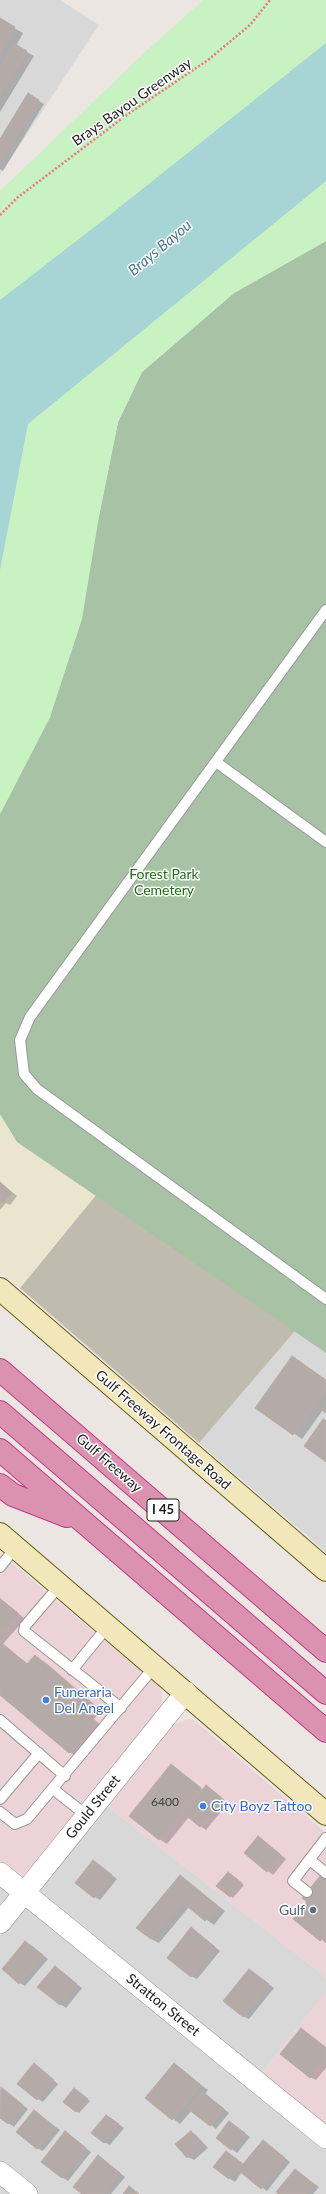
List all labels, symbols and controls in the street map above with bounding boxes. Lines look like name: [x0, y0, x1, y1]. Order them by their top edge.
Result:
street label: Brays Bayou Greenway: [69, 54, 195, 150]
water label: Brays Bayou: [125, 216, 195, 280]
park label: Forest Park Cemetery: [129, 866, 199, 898]
street label: Gulf Freeway Frontage Road: [92, 1367, 234, 1493]
street label: Gulf Freeway: [73, 1430, 145, 1496]
road number: I 45: [147, 1499, 179, 1521]
place label: Funeraria Del Angel: [54, 1684, 114, 1716]
marker: Funeraria Del Angel: [41, 1695, 51, 1705]
street label: Gould Street: [62, 1772, 124, 1842]
house number: 6400: [151, 1795, 179, 1809]
place label: City Boyz Tattoo: [211, 1798, 312, 1814]
marker: City Boyz Tattoo: [198, 1801, 208, 1811]
place label: Gulf: [279, 1902, 305, 1918]
marker: Gulf: [308, 1905, 318, 1915]
street label: Stratton Street: [123, 1970, 203, 2040]

